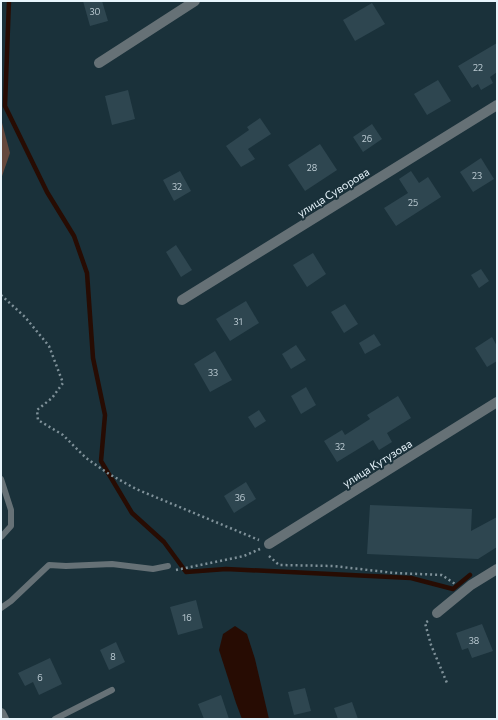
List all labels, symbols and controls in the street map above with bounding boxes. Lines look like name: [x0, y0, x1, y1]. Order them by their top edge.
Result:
house number: 30: [89, 6, 101, 17]
house number: 22: [473, 62, 483, 73]
house number: 26: [362, 133, 372, 144]
house number: 28: [307, 162, 317, 173]
street label: улица Суворова: [295, 165, 371, 219]
house number: 23: [472, 170, 482, 181]
house number: 32: [172, 181, 182, 192]
house number: 25: [408, 197, 418, 208]
house number: 31: [234, 316, 242, 327]
house number: 33: [208, 367, 218, 378]
street label: улица Кутузова: [340, 437, 414, 489]
house number: 32: [335, 441, 345, 452]
house number: 36: [235, 492, 245, 503]
house number: 16: [182, 612, 192, 623]
house number: 38: [469, 635, 479, 646]
house number: 8: [110, 651, 116, 662]
house number: 6: [37, 672, 43, 683]

